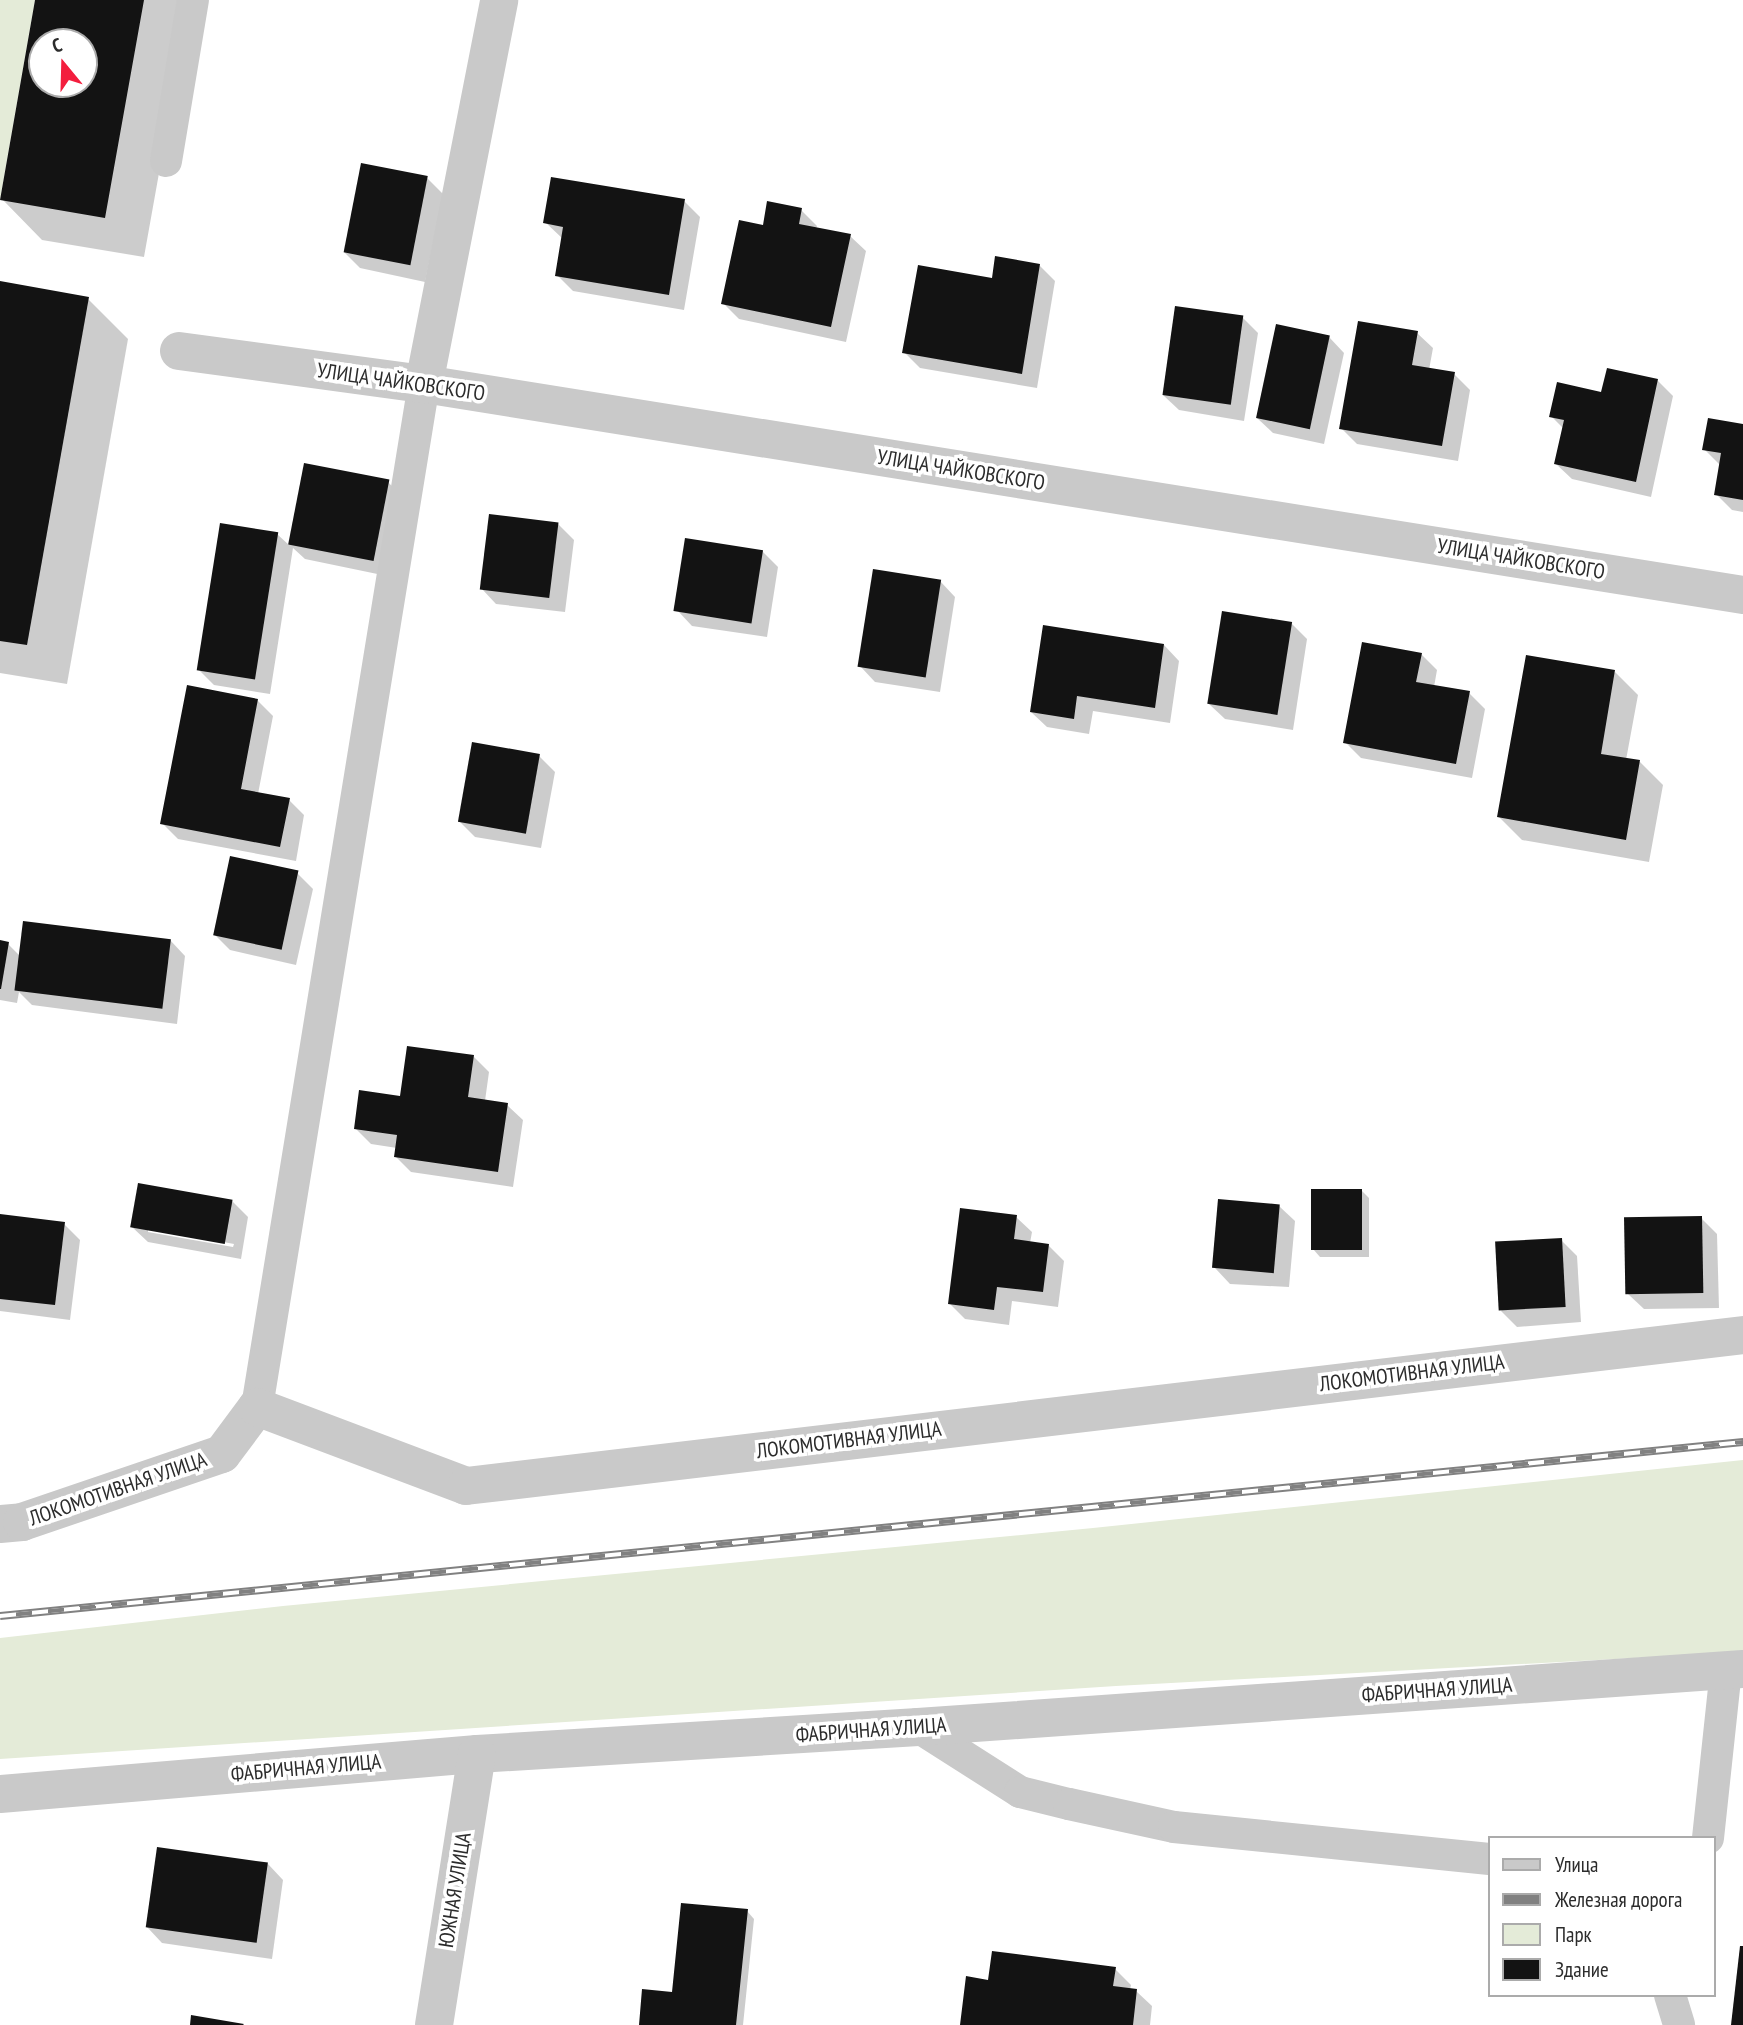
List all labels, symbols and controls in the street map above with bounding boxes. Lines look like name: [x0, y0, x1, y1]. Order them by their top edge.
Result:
north arrow: [28, 28, 98, 98]
text: С: [49, 32, 65, 58]
street label: УЛИЦА ЧАЙКОВСКОГО: [315, 358, 487, 406]
street label: УЛИЦА ЧАЙКОВСКОГО: [875, 444, 1047, 496]
street label: УЛИЦА ЧАЙКОВСКОГО: [1435, 533, 1607, 585]
street label: ЛОКОМОТИВНАЯ УЛИЦА: [1318, 1349, 1506, 1397]
street label: ЛОКОМОТИВНАЯ УЛИЦА: [755, 1416, 943, 1464]
street label: ЛОКОМОТИВНАЯ УЛИЦА: [26, 1447, 210, 1531]
street label: ФАБРИЧНАЯ УЛИЦА: [1361, 1672, 1513, 1708]
street label: ФАБРИЧНАЯ УЛИЦА: [795, 1712, 947, 1748]
street label: ФАБРИЧНАЯ УЛИЦА: [230, 1749, 382, 1787]
street label: ЮЖНАЯ УЛИЦА: [433, 1830, 477, 1950]
legend: [1488, 1836, 1715, 1997]
text: Улица: [1555, 1851, 1598, 1878]
text: Железная дорога: [1555, 1886, 1682, 1913]
text: Парк: [1555, 1921, 1592, 1948]
text: Здание: [1555, 1956, 1609, 1983]

